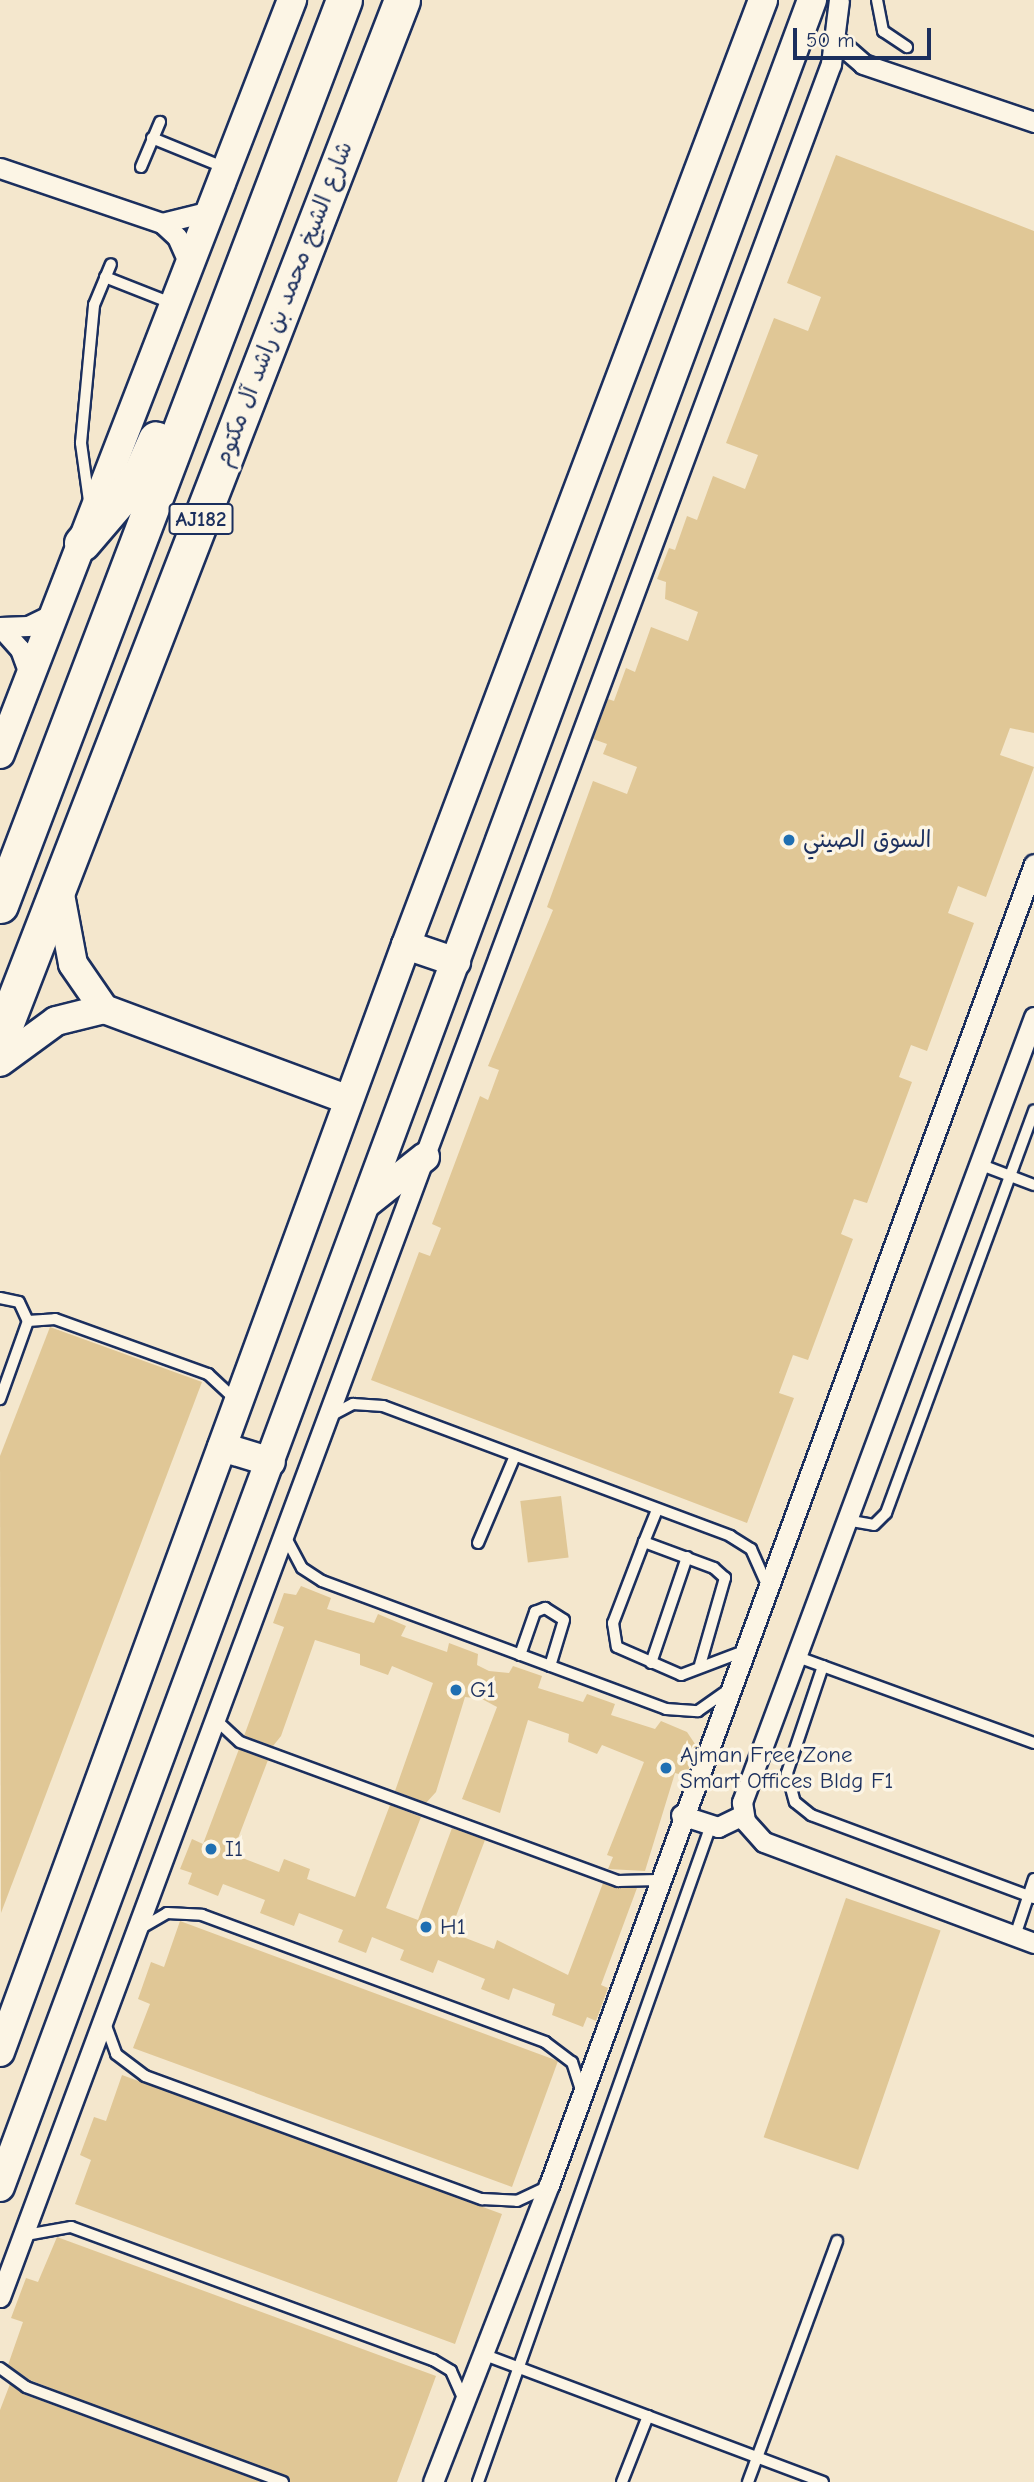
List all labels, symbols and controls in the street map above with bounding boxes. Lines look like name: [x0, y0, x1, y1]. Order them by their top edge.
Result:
scale bar: [796, 14, 934, 58]
text: 50 m: [806, 28, 855, 52]
street label: شارع الشيخ محمد بن راشد آل مكتوم: [209, 138, 359, 470]
road number: AJ182: [168, 502, 234, 536]
place label: السوق الصيني: [803, 826, 931, 854]
marker: السوق الصيني: [781, 832, 797, 848]
place label: G1: [470, 1676, 496, 1704]
marker: G1: [448, 1682, 464, 1698]
place label: Ajman Free Zone Smart Offices Bldg F1: [680, 1741, 893, 1795]
marker: Ajman Free Zone Smart Offices Bldg F1: [658, 1760, 674, 1776]
place label: I1: [225, 1835, 243, 1863]
marker: I1: [203, 1841, 219, 1857]
place label: H1: [440, 1913, 466, 1941]
marker: H1: [418, 1919, 434, 1935]

